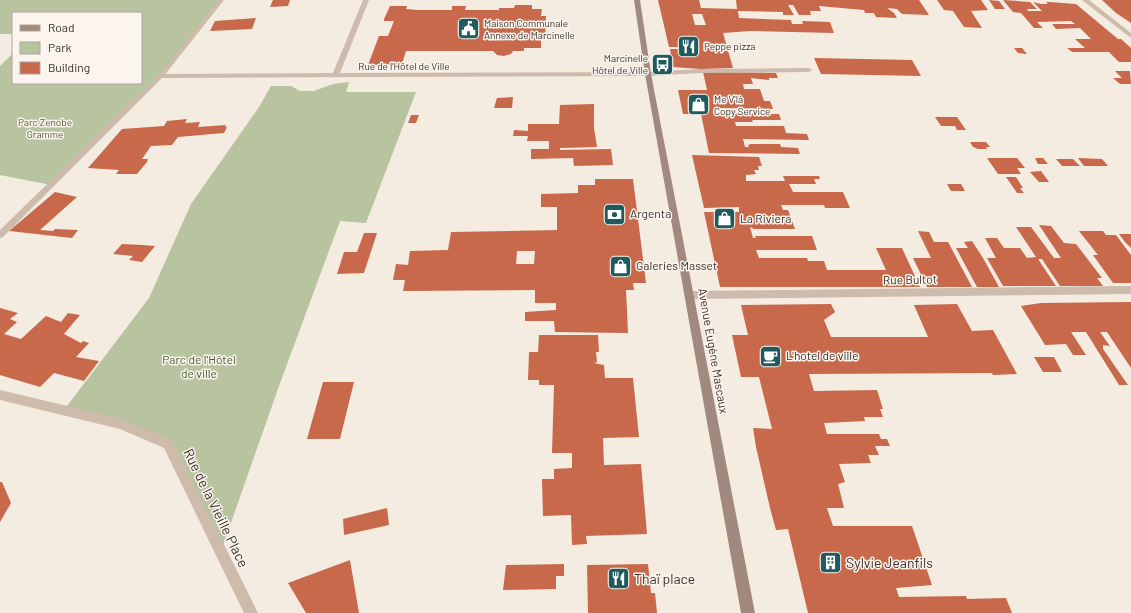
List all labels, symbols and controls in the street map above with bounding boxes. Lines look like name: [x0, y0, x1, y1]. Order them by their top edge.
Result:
legend: [12, 12, 142, 84]
public building icon: Maison Communale Annexe de Marcinelle: [455, 16, 481, 42]
place label: Maison Communale Annexe de Marcinelle: [484, 17, 575, 41]
text: Road: [48, 20, 75, 34]
restaurant icon: Peppe pizza: [676, 33, 702, 59]
text: Park: [48, 40, 72, 54]
place label: Peppe pizza: [704, 40, 755, 52]
bus stop icon: Marcinelle Hôtel de Ville: [650, 51, 676, 77]
place label: Marcinelle Hôtel de Ville: [592, 52, 648, 76]
text: Building: [48, 60, 90, 74]
street label: Rue de l'Hôtel de Ville: [358, 60, 450, 72]
shop icon: Me V'là Copy Service: [685, 92, 711, 118]
place label: Me V'là Copy Service: [714, 93, 770, 117]
park label: Parc Zenobe Gramme: [18, 116, 72, 140]
bank icon: Argenta: [601, 201, 627, 227]
place label: Argenta: [630, 206, 671, 220]
shop icon: La Riviera: [711, 206, 737, 232]
place label: La Riviera: [740, 211, 791, 225]
shop icon: Galeries Masset: [607, 253, 633, 279]
place label: Galeries Masset: [636, 258, 717, 272]
street label: Rue Bultot: [883, 272, 937, 286]
street label: Avenue Eugène Mascaux: [696, 287, 732, 415]
cafe icon: L'hotel de ville: [757, 343, 783, 369]
place label: L'hotel de ville: [786, 348, 859, 362]
park label: Parc de l'Hôtel de ville: [162, 352, 236, 380]
street label: Rue de la Vieille Place: [180, 445, 253, 570]
building icon: Sylvie Jeanfils: [818, 550, 844, 576]
place label: Sylvie Jeanfils: [846, 554, 933, 571]
restaurant icon: Thaï place: [606, 566, 632, 592]
place label: Thaï place: [634, 570, 695, 587]

